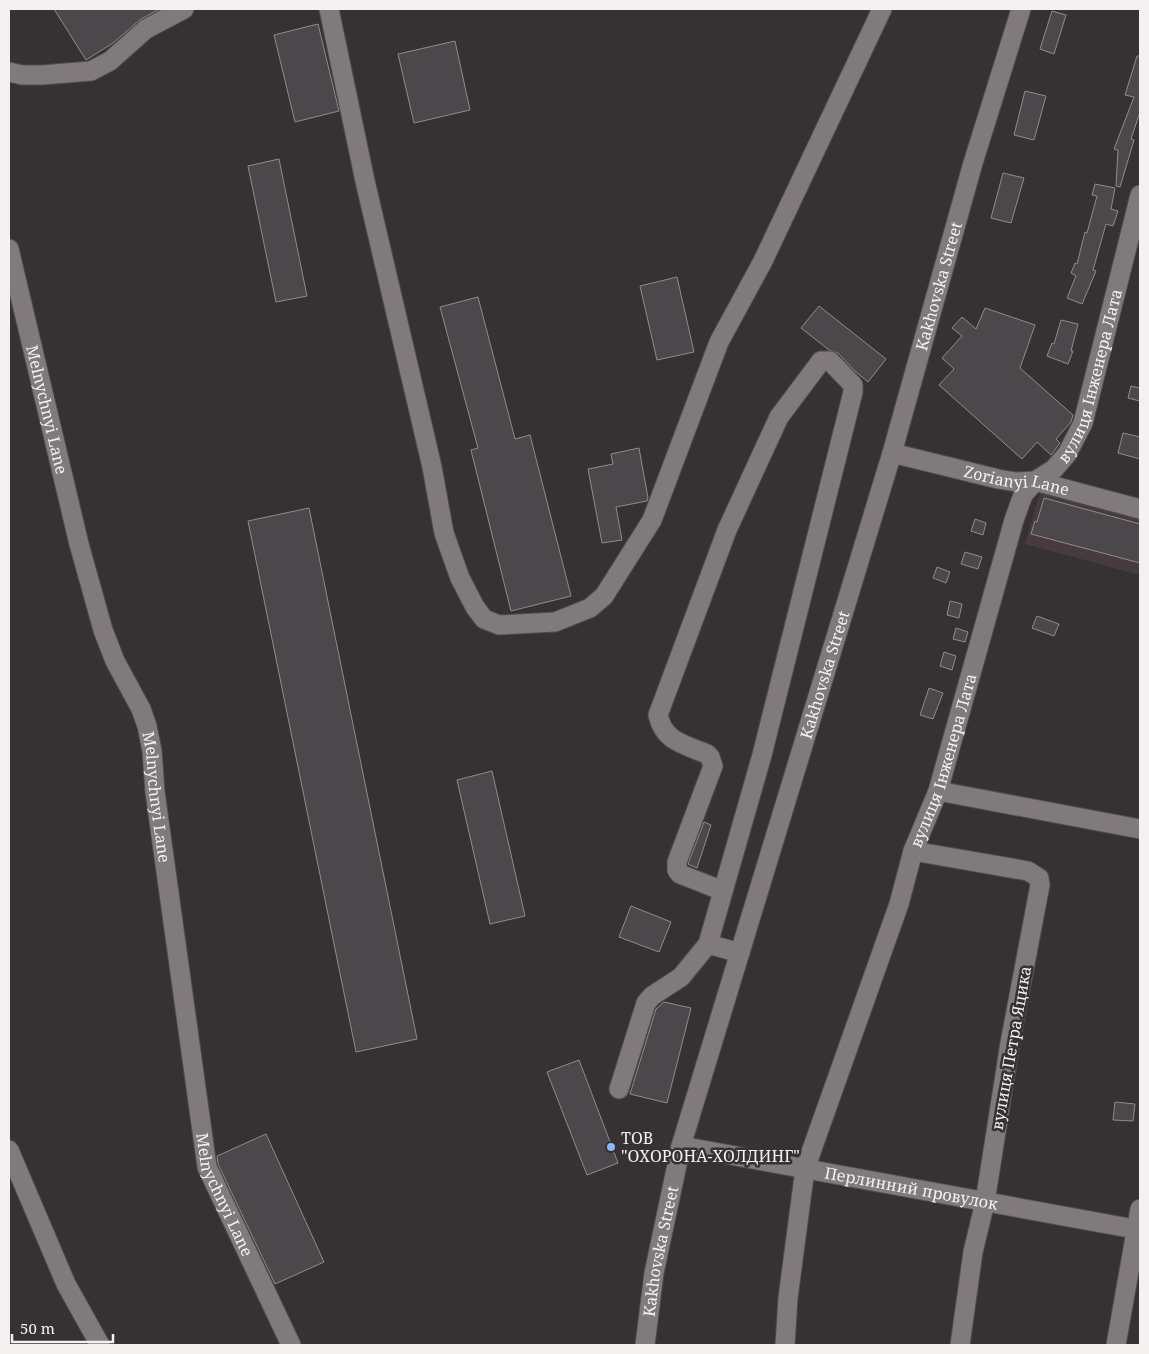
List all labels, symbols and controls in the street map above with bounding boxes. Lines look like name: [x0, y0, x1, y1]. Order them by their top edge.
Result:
street label: Kakhovska Street: [910, 219, 967, 353]
street label: вулиця Інженера Лата: [1053, 286, 1127, 468]
street label: Melnychnyi Lane: [21, 343, 73, 476]
street label: Zorianyi Lane: [962, 460, 1072, 501]
street label: Kakhovska Street: [795, 608, 854, 741]
street label: вулиця Інженера Лата: [905, 671, 981, 851]
street label: Melnychnyi Lane: [137, 729, 176, 864]
street label: вулиця Петра Яцика: [986, 964, 1036, 1132]
place label: ТОВ "ОХОРОНА-ХОЛДИНГ": [621, 1127, 800, 1167]
street label: Melnychnyi Lane: [191, 1131, 259, 1260]
marker: ТОВ "ОХОРОНА-ХОЛДИНГ": [605, 1141, 617, 1153]
street label: Перлинний провулок: [823, 1161, 1000, 1215]
street label: Kakhovska Street: [638, 1184, 683, 1318]
scale bar: [12, 1312, 114, 1344]
text: 50 m: [20, 1318, 55, 1338]

